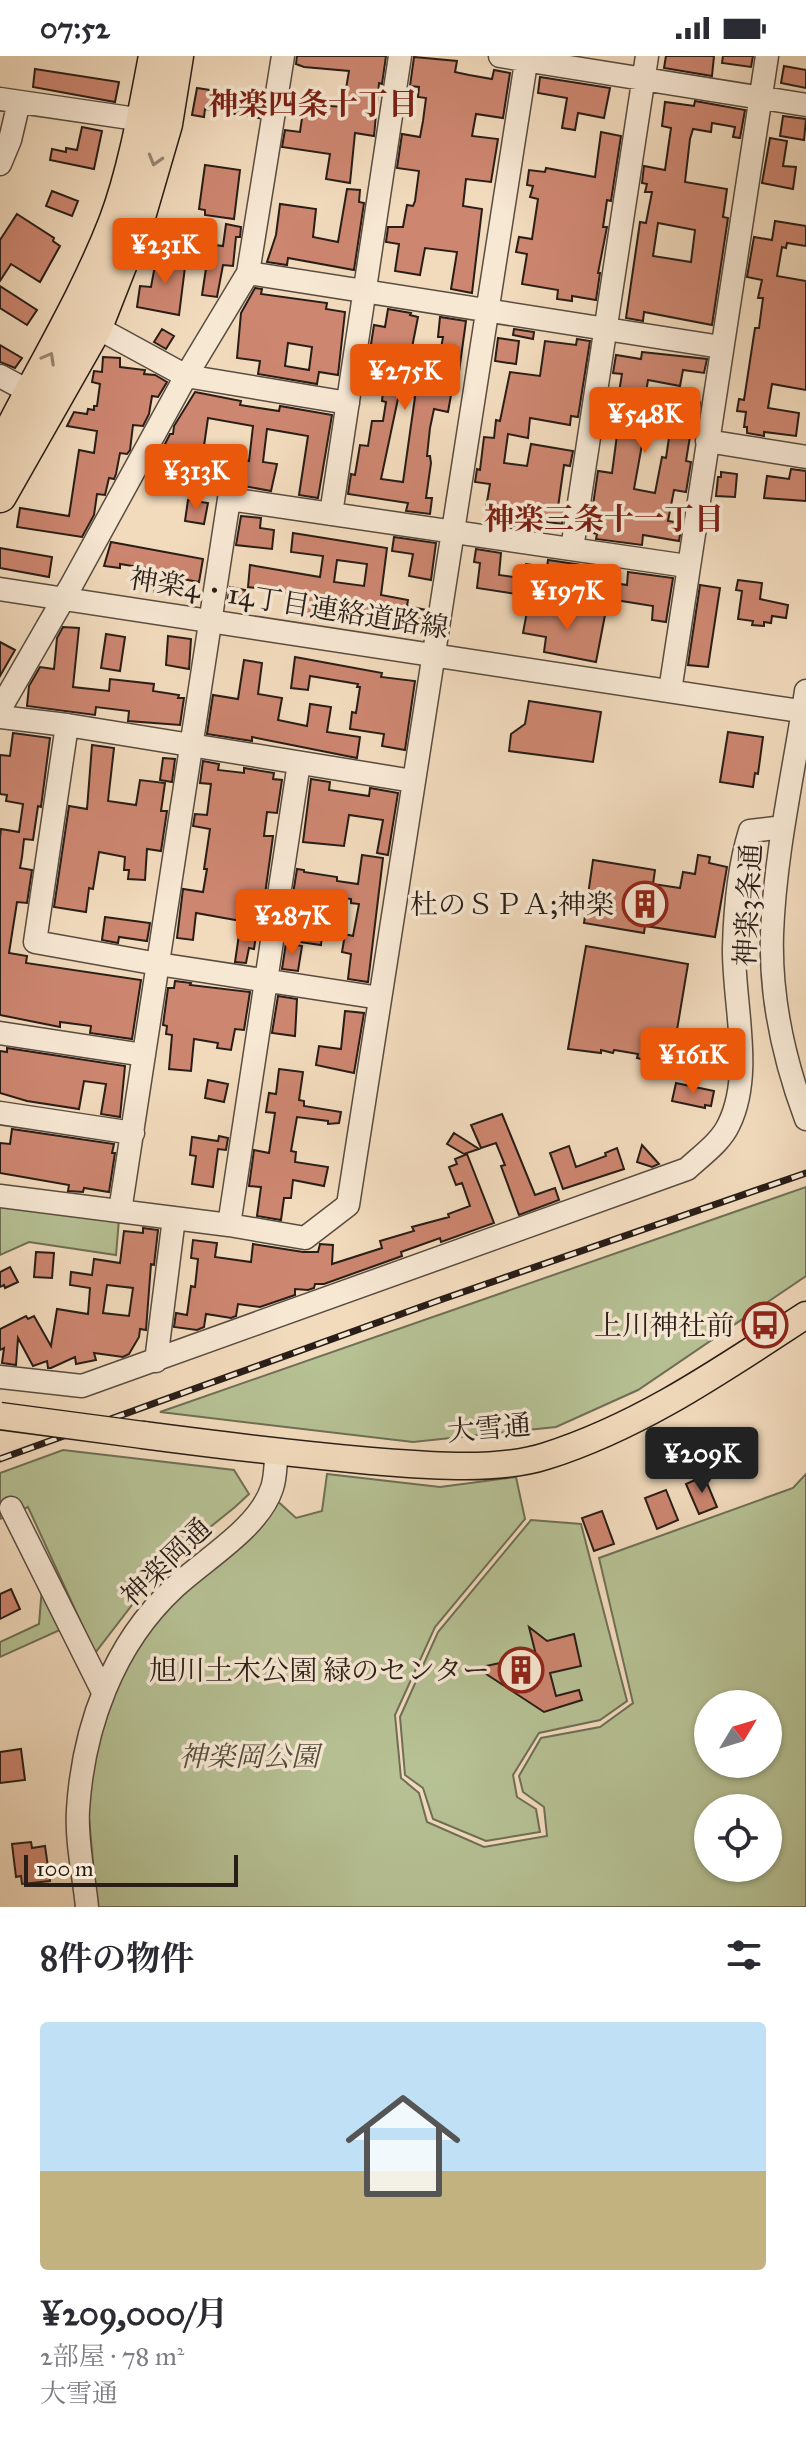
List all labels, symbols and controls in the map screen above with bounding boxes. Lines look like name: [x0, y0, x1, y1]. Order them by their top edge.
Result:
text: 07:52: [40, 10, 110, 46]
district label: 神楽四条十丁目: [208, 86, 418, 122]
one-way arrow: [148, 152, 164, 166]
pin: ¥231K: [109, 218, 221, 286]
text: ¥231K: [130, 228, 200, 260]
pin: ¥275K: [349, 344, 461, 412]
one-way arrow: [39, 352, 55, 367]
text: ¥275K: [368, 354, 442, 386]
pin: ¥548K: [589, 387, 701, 455]
text: ¥548K: [607, 397, 683, 429]
pin: ¥313K: [140, 444, 252, 512]
text: ¥313K: [163, 454, 229, 486]
district label: 神楽三条十一丁目: [484, 501, 724, 537]
street label: 神楽4・14丁目連絡道路線: [127, 561, 451, 645]
pin: ¥197K: [511, 564, 623, 632]
text: ¥197K: [530, 574, 604, 606]
street label: 神楽3条通: [727, 843, 769, 967]
building icon: 杜のＳＰＡ;神楽: [621, 880, 669, 928]
place label: 杜のＳＰＡ;神楽: [410, 887, 614, 922]
pin: ¥287K: [236, 889, 348, 957]
text: ¥287K: [254, 899, 330, 931]
pin: ¥161K: [637, 1028, 749, 1096]
text: ¥161K: [658, 1038, 728, 1070]
bus stop icon: 上川神社前: [741, 1301, 789, 1349]
place label: 上川神社前: [594, 1308, 734, 1343]
street label: 大雪通: [446, 1407, 532, 1449]
pin: ¥209K: [646, 1427, 758, 1495]
text: ¥209K: [663, 1437, 741, 1469]
street label: 神楽岡通: [114, 1511, 218, 1613]
building icon: 旭川土木公園 緑のセンター: [497, 1646, 545, 1694]
place label: 旭川土木公園 緑のセンター: [149, 1653, 490, 1688]
north arrow: [694, 1690, 782, 1778]
map controls: [694, 1690, 782, 1882]
park label: 神楽岡公園: [179, 1739, 323, 1774]
button: locate: [694, 1794, 782, 1882]
scale bar: [24, 1851, 238, 1887]
text: 100 m: [36, 1855, 93, 1882]
icon: filters: [722, 1933, 766, 1977]
text: 8件の物件: [40, 1938, 194, 1979]
icon: home: [331, 2074, 475, 2218]
text: ¥209,000/月: [40, 2293, 228, 2334]
text: 2部屋 · 78 m²: [40, 2340, 184, 2372]
text: 大雪通: [40, 2377, 118, 2409]

